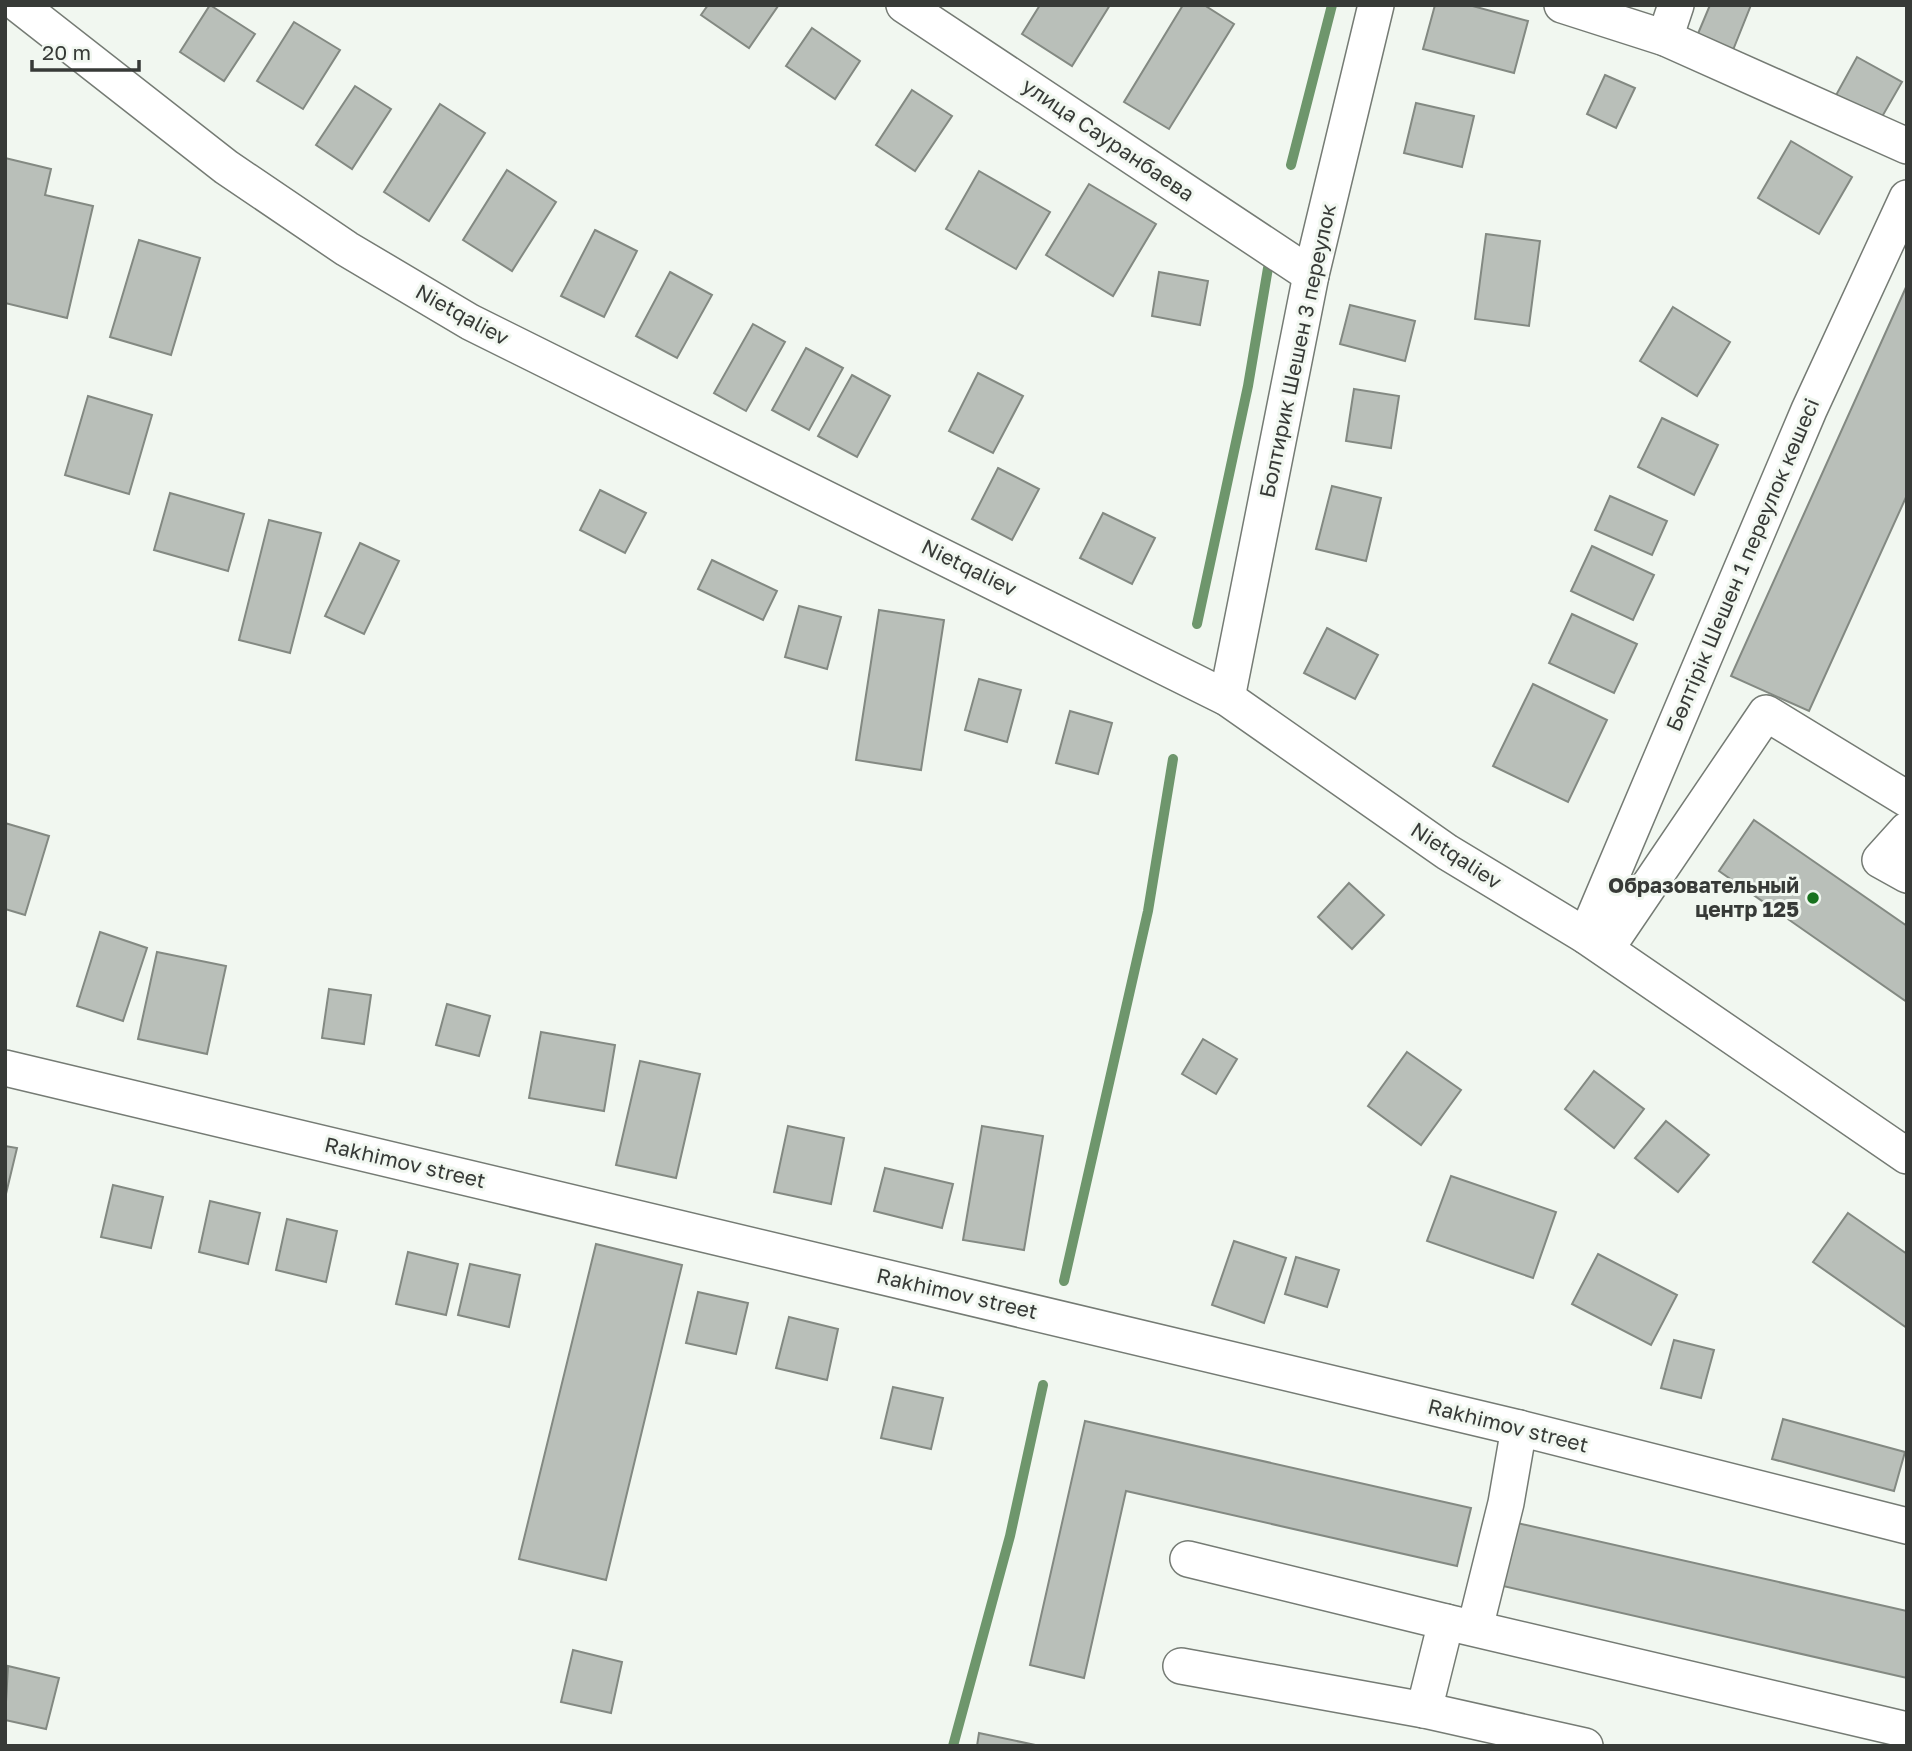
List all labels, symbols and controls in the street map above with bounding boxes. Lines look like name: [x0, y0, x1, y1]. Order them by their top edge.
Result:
scale bar: [32, 28, 138, 72]
text: 20 m: [42, 39, 91, 65]
street label: улица Сауранбаева: [1018, 72, 1200, 206]
street label: Болтирик Шешен 3 переулок: [1253, 201, 1341, 500]
street label: Nietqaliev: [411, 278, 514, 351]
street label: Бөлтірік Шешен 1 переулок көшесі: [1660, 394, 1824, 735]
street label: Nietqaliev: [918, 533, 1022, 601]
street label: Nietqaliev: [1406, 816, 1507, 894]
place label: Образовательный центр 125: [1608, 872, 1799, 922]
marker: Образовательный центр 125: [1805, 890, 1821, 906]
street label: Rakhimov street: [322, 1131, 488, 1193]
street label: Rakhimov street: [874, 1262, 1040, 1324]
street label: Rakhimov street: [1425, 1393, 1591, 1458]

